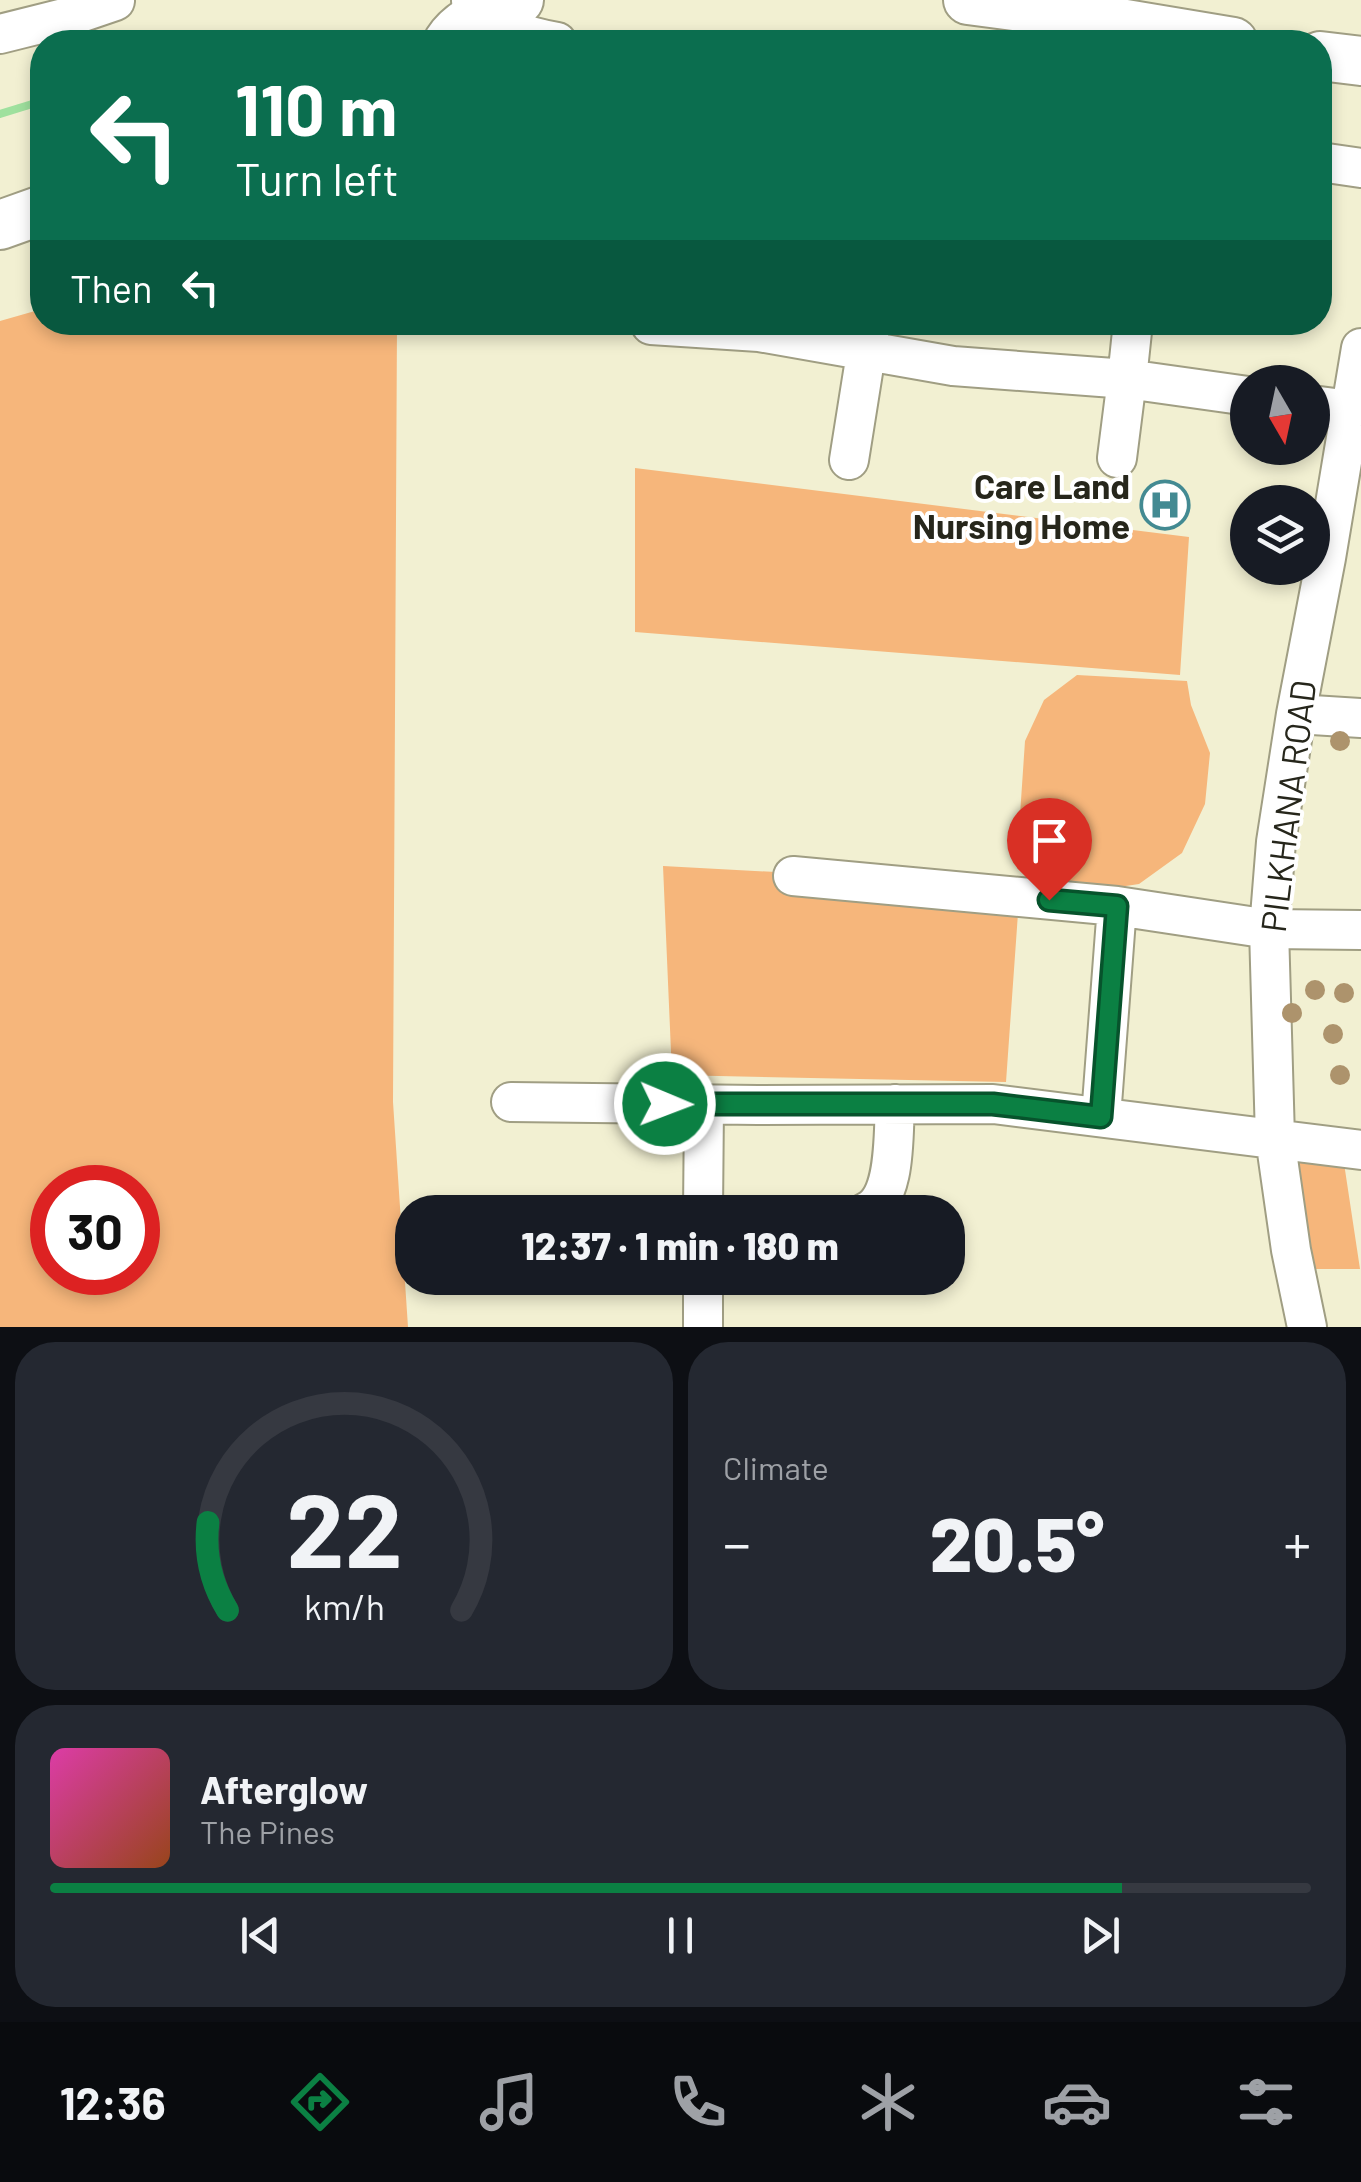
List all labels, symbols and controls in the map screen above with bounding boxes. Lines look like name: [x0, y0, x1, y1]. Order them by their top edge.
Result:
text: 110 m: [235, 66, 397, 150]
icon: left: [70, 70, 200, 200]
text: Turn left: [235, 151, 399, 205]
icon: left: [173, 260, 228, 315]
text: Then: [70, 265, 153, 311]
north arrow: [1230, 365, 1330, 465]
map controls: [1230, 365, 1330, 585]
place label: Care Land Nursing Home: [913, 464, 1130, 546]
hospital icon: Care Land Nursing Home: [1139, 479, 1191, 531]
button: layers: [1230, 485, 1330, 585]
street label: PILKHANA ROAD: [1251, 678, 1323, 934]
pin: [1007, 798, 1092, 901]
icon: arrive: [1022, 813, 1077, 868]
position arrow: [613, 1052, 717, 1156]
speed limit sign: 30: [30, 1165, 160, 1295]
text: 12:37 · 1 min · 180 m: [521, 1222, 839, 1268]
text: Climate: [723, 1448, 829, 1486]
text: 22: [286, 1464, 402, 1589]
text: 20.5°: [930, 1497, 1104, 1587]
text: −: [723, 1509, 751, 1575]
text: +: [1283, 1509, 1311, 1575]
text: km/h: [304, 1584, 384, 1627]
text: Afterglow: [200, 1766, 368, 1812]
text: The Pines: [200, 1812, 335, 1850]
icon: previous: [233, 1908, 288, 1963]
icon: pause: [653, 1908, 708, 1963]
icon: next: [1073, 1908, 1128, 1963]
icon: directions: [285, 2067, 355, 2137]
icon: music: [474, 2067, 544, 2137]
icon: phone: [663, 2067, 733, 2137]
icon: climate: [853, 2067, 923, 2137]
icon: car: [1042, 2067, 1112, 2137]
icon: filters: [1231, 2067, 1301, 2137]
text: 12:36: [60, 2075, 166, 2129]

